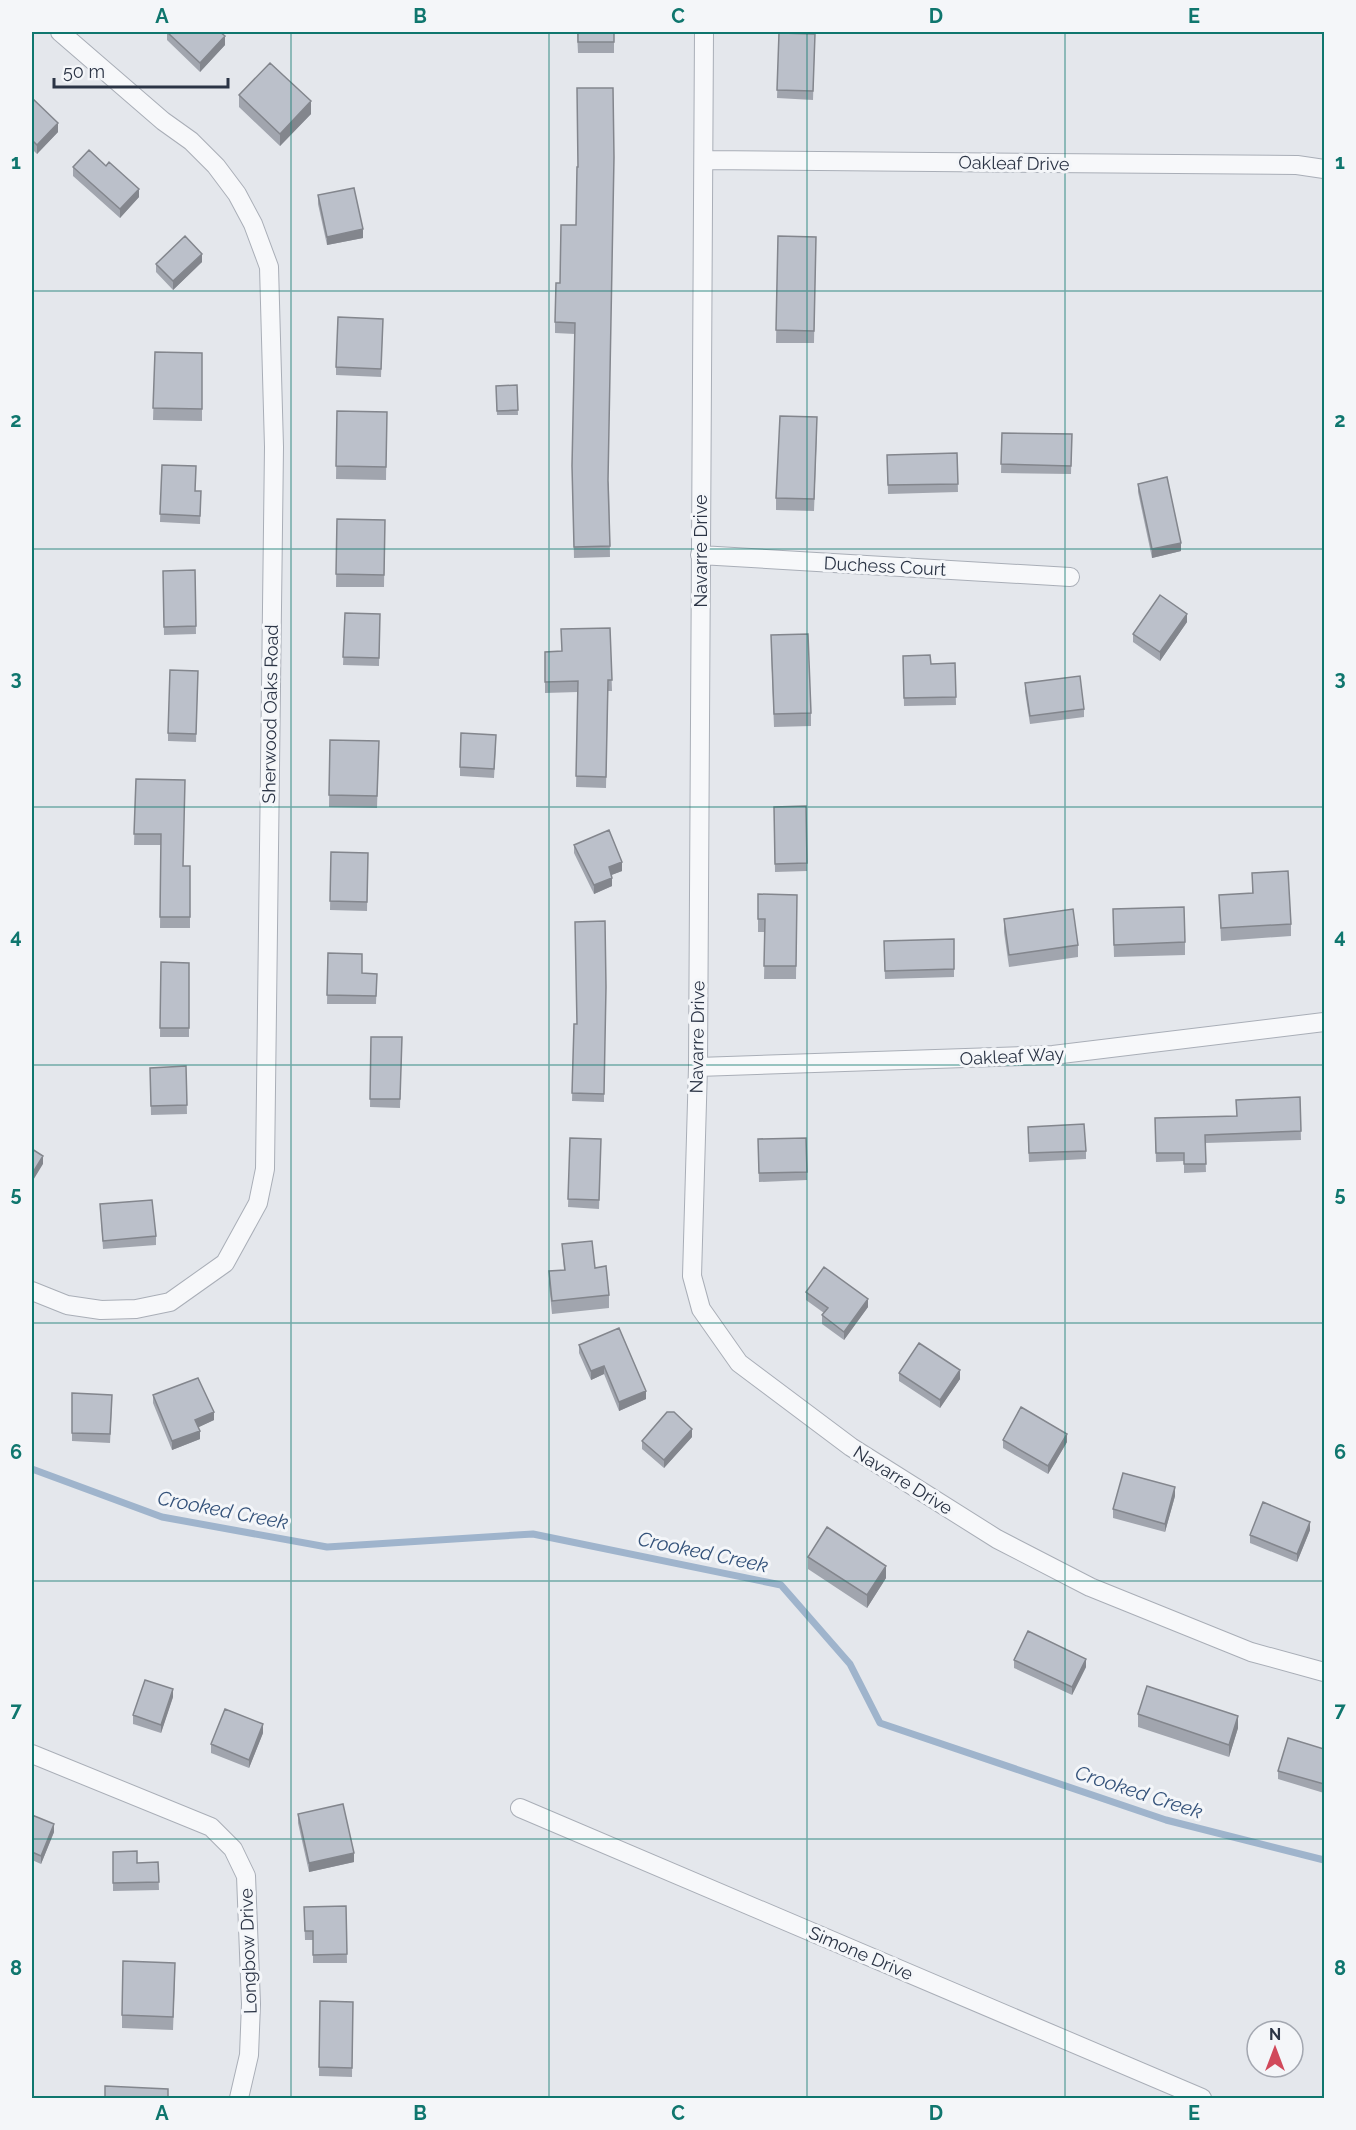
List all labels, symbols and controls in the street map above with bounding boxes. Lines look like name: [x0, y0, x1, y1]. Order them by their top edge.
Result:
text: A: [155, 4, 169, 28]
text: B: [413, 4, 427, 28]
text: C: [671, 4, 685, 28]
text: D: [929, 4, 943, 28]
text: E: [1188, 4, 1200, 28]
scale bar: [54, 51, 228, 89]
text: 50 m: [63, 61, 105, 82]
text: 1: [11, 150, 21, 174]
text: 1: [1335, 150, 1345, 174]
street label: Oakleaf Drive: [958, 152, 1070, 174]
text: 2: [10, 408, 22, 432]
text: 2: [1334, 408, 1346, 432]
street label: Navarre Drive: [690, 494, 711, 607]
street label: Duchess Court: [823, 552, 947, 580]
street label: Sherwood Oaks Road: [258, 624, 282, 804]
text: 3: [10, 666, 22, 690]
text: 3: [1334, 666, 1346, 690]
text: 4: [10, 924, 22, 948]
text: 4: [1334, 924, 1346, 948]
street label: Navarre Drive: [686, 980, 708, 1094]
street label: Oakleaf Way: [959, 1043, 1065, 1069]
text: 5: [10, 1182, 22, 1206]
text: 5: [1334, 1182, 1346, 1206]
text: 6: [10, 1440, 22, 1464]
text: 6: [1334, 1440, 1346, 1464]
street label: Navarre Drive: [850, 1441, 957, 1519]
water label: Crooked Creek: [156, 1486, 291, 1534]
water label: Crooked Creek: [636, 1526, 771, 1578]
text: 7: [10, 1698, 22, 1722]
text: 7: [1334, 1698, 1346, 1722]
water label: Crooked Creek: [1072, 1760, 1206, 1824]
street label: Longbow Drive: [235, 1887, 261, 2014]
street label: Simone Drive: [806, 1922, 916, 1984]
text: 8: [10, 1956, 22, 1980]
text: 8: [1334, 1956, 1346, 1980]
north arrow: [1245, 2019, 1305, 2079]
text: N: [1269, 2025, 1281, 2044]
text: A: [155, 2101, 169, 2125]
text: B: [413, 2101, 427, 2125]
text: C: [671, 2101, 685, 2125]
text: D: [929, 2101, 943, 2125]
text: E: [1188, 2101, 1200, 2125]

